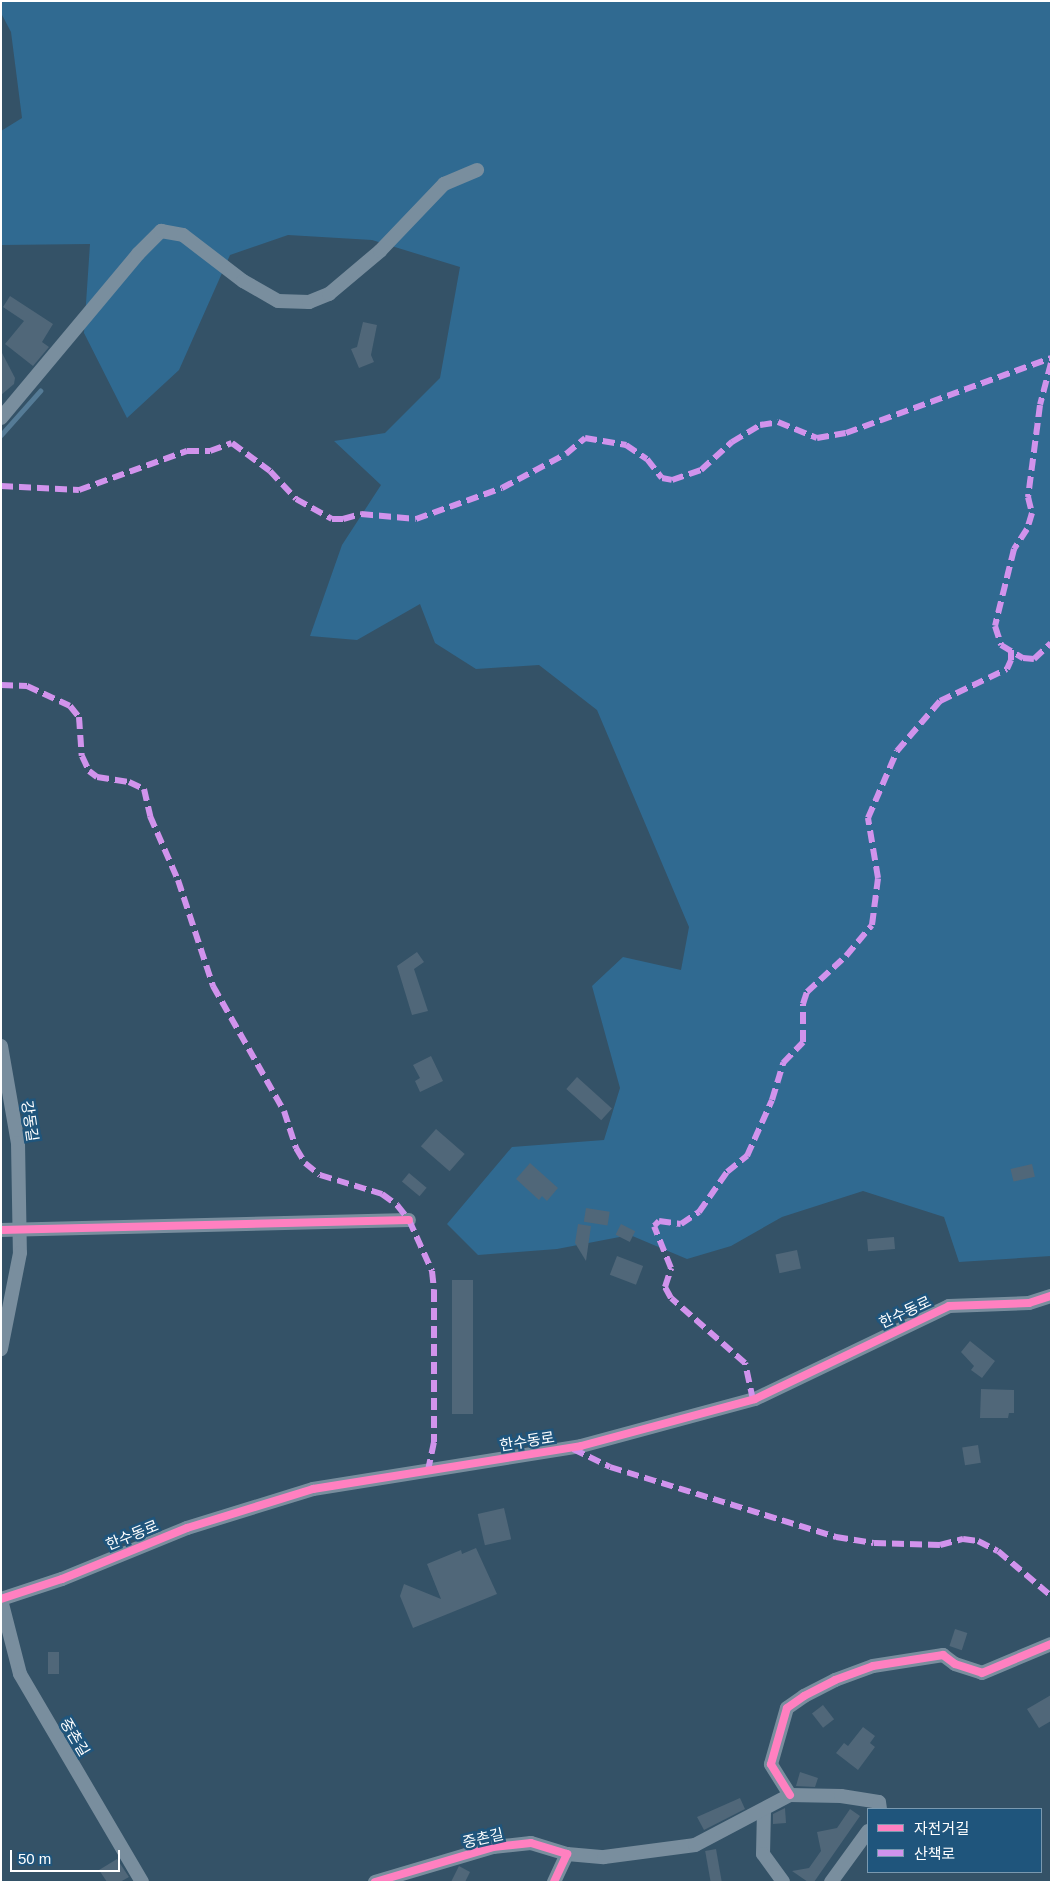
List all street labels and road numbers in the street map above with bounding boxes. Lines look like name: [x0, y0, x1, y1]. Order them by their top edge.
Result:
street label: 강동길: [18, 1099, 42, 1143]
street label: 한수동로: [876, 1292, 934, 1332]
street label: 한수동로: [498, 1428, 556, 1454]
street label: 한수동로: [103, 1516, 161, 1554]
street label: 중촌길: [57, 1715, 93, 1759]
street label: 중촌길: [461, 1825, 505, 1851]

